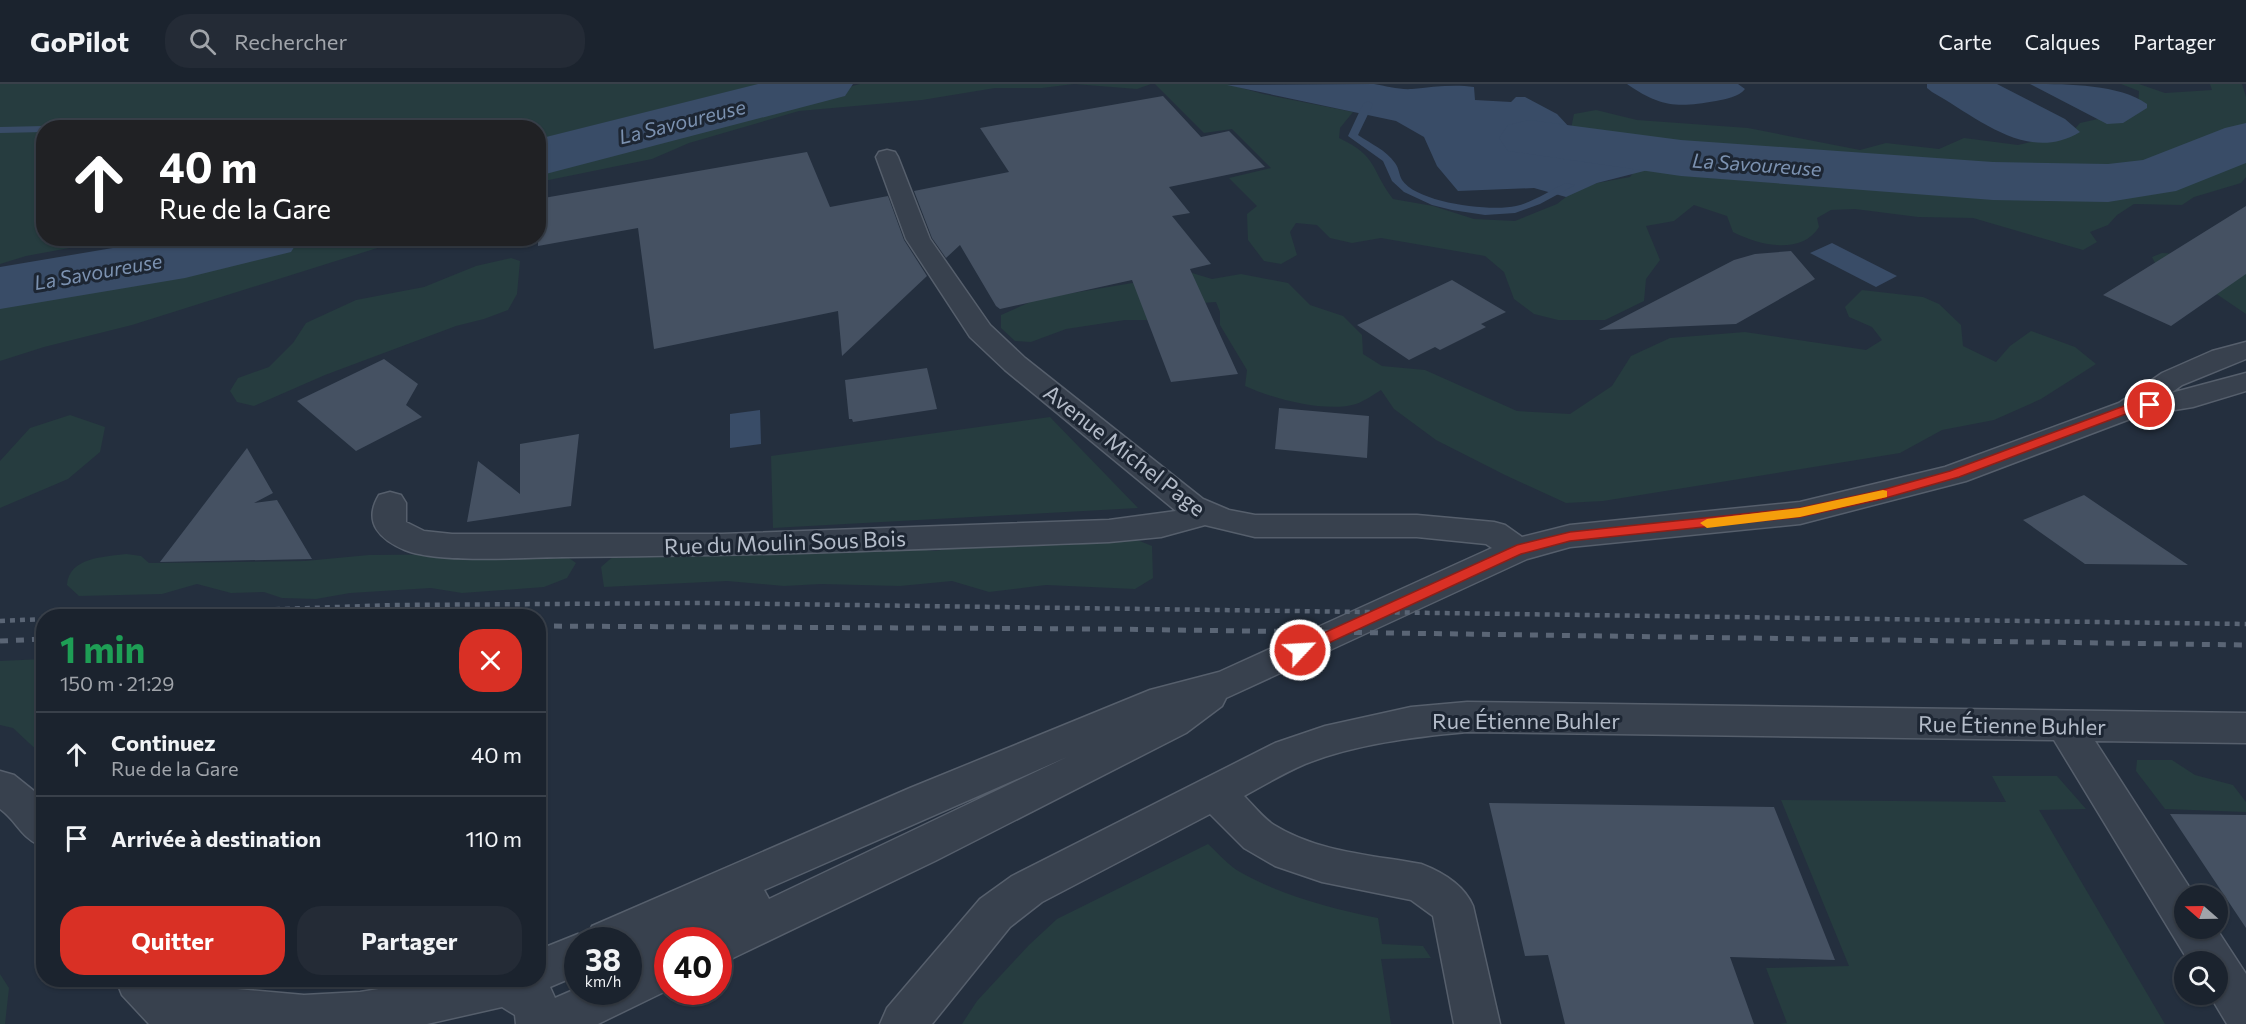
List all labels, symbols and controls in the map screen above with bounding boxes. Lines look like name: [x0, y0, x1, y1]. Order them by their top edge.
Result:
search box: [165, 14, 585, 68]
text: GoPilot: [30, 24, 129, 58]
icon: search: [186, 25, 219, 58]
text: Rechercher: [234, 28, 347, 55]
text: Carte: [1939, 29, 1992, 54]
text: Calques: [2025, 29, 2100, 54]
text: Partager: [2133, 29, 2216, 54]
water label: La Savoureuse: [616, 94, 748, 148]
text: 40 m: [159, 140, 257, 192]
icon: ahead: [60, 144, 138, 222]
water label: La Savoureuse: [1691, 148, 1823, 181]
text: Rue de la Gare: [159, 192, 331, 225]
water label: La Savoureuse: [32, 248, 164, 294]
street label: Avenue Michel Page: [1039, 378, 1211, 522]
pin: [2124, 379, 2175, 430]
icon: arrive: [2133, 388, 2166, 421]
street label: Rue du Moulin Sous Bois: [664, 524, 906, 560]
position arrow: [1268, 618, 1332, 682]
text: 1 min: [60, 626, 145, 670]
button: close: [459, 629, 522, 692]
text: 150 m · 21:29: [60, 671, 174, 695]
street label: Rue Étienne Buhler: [1432, 707, 1620, 734]
street label: Rue Étienne Buhler: [1918, 710, 2106, 740]
text: Continuez: [111, 729, 216, 756]
icon: ahead: [60, 738, 93, 771]
text: 40 m: [471, 741, 522, 768]
text: Rue de la Gare: [111, 756, 238, 780]
icon: arrive: [60, 822, 93, 855]
text: Arrivée à destination: [111, 825, 321, 852]
text: 110 m: [465, 825, 522, 852]
north arrow: [2174, 885, 2228, 939]
map controls: [2174, 885, 2228, 1005]
button: Quitter: [60, 906, 285, 975]
button: Partager: [297, 906, 522, 975]
speed limit sign: 40: [654, 927, 732, 1005]
text: 38: [585, 940, 621, 977]
button: search: [2174, 951, 2228, 1005]
text: km/h: [585, 972, 621, 990]

